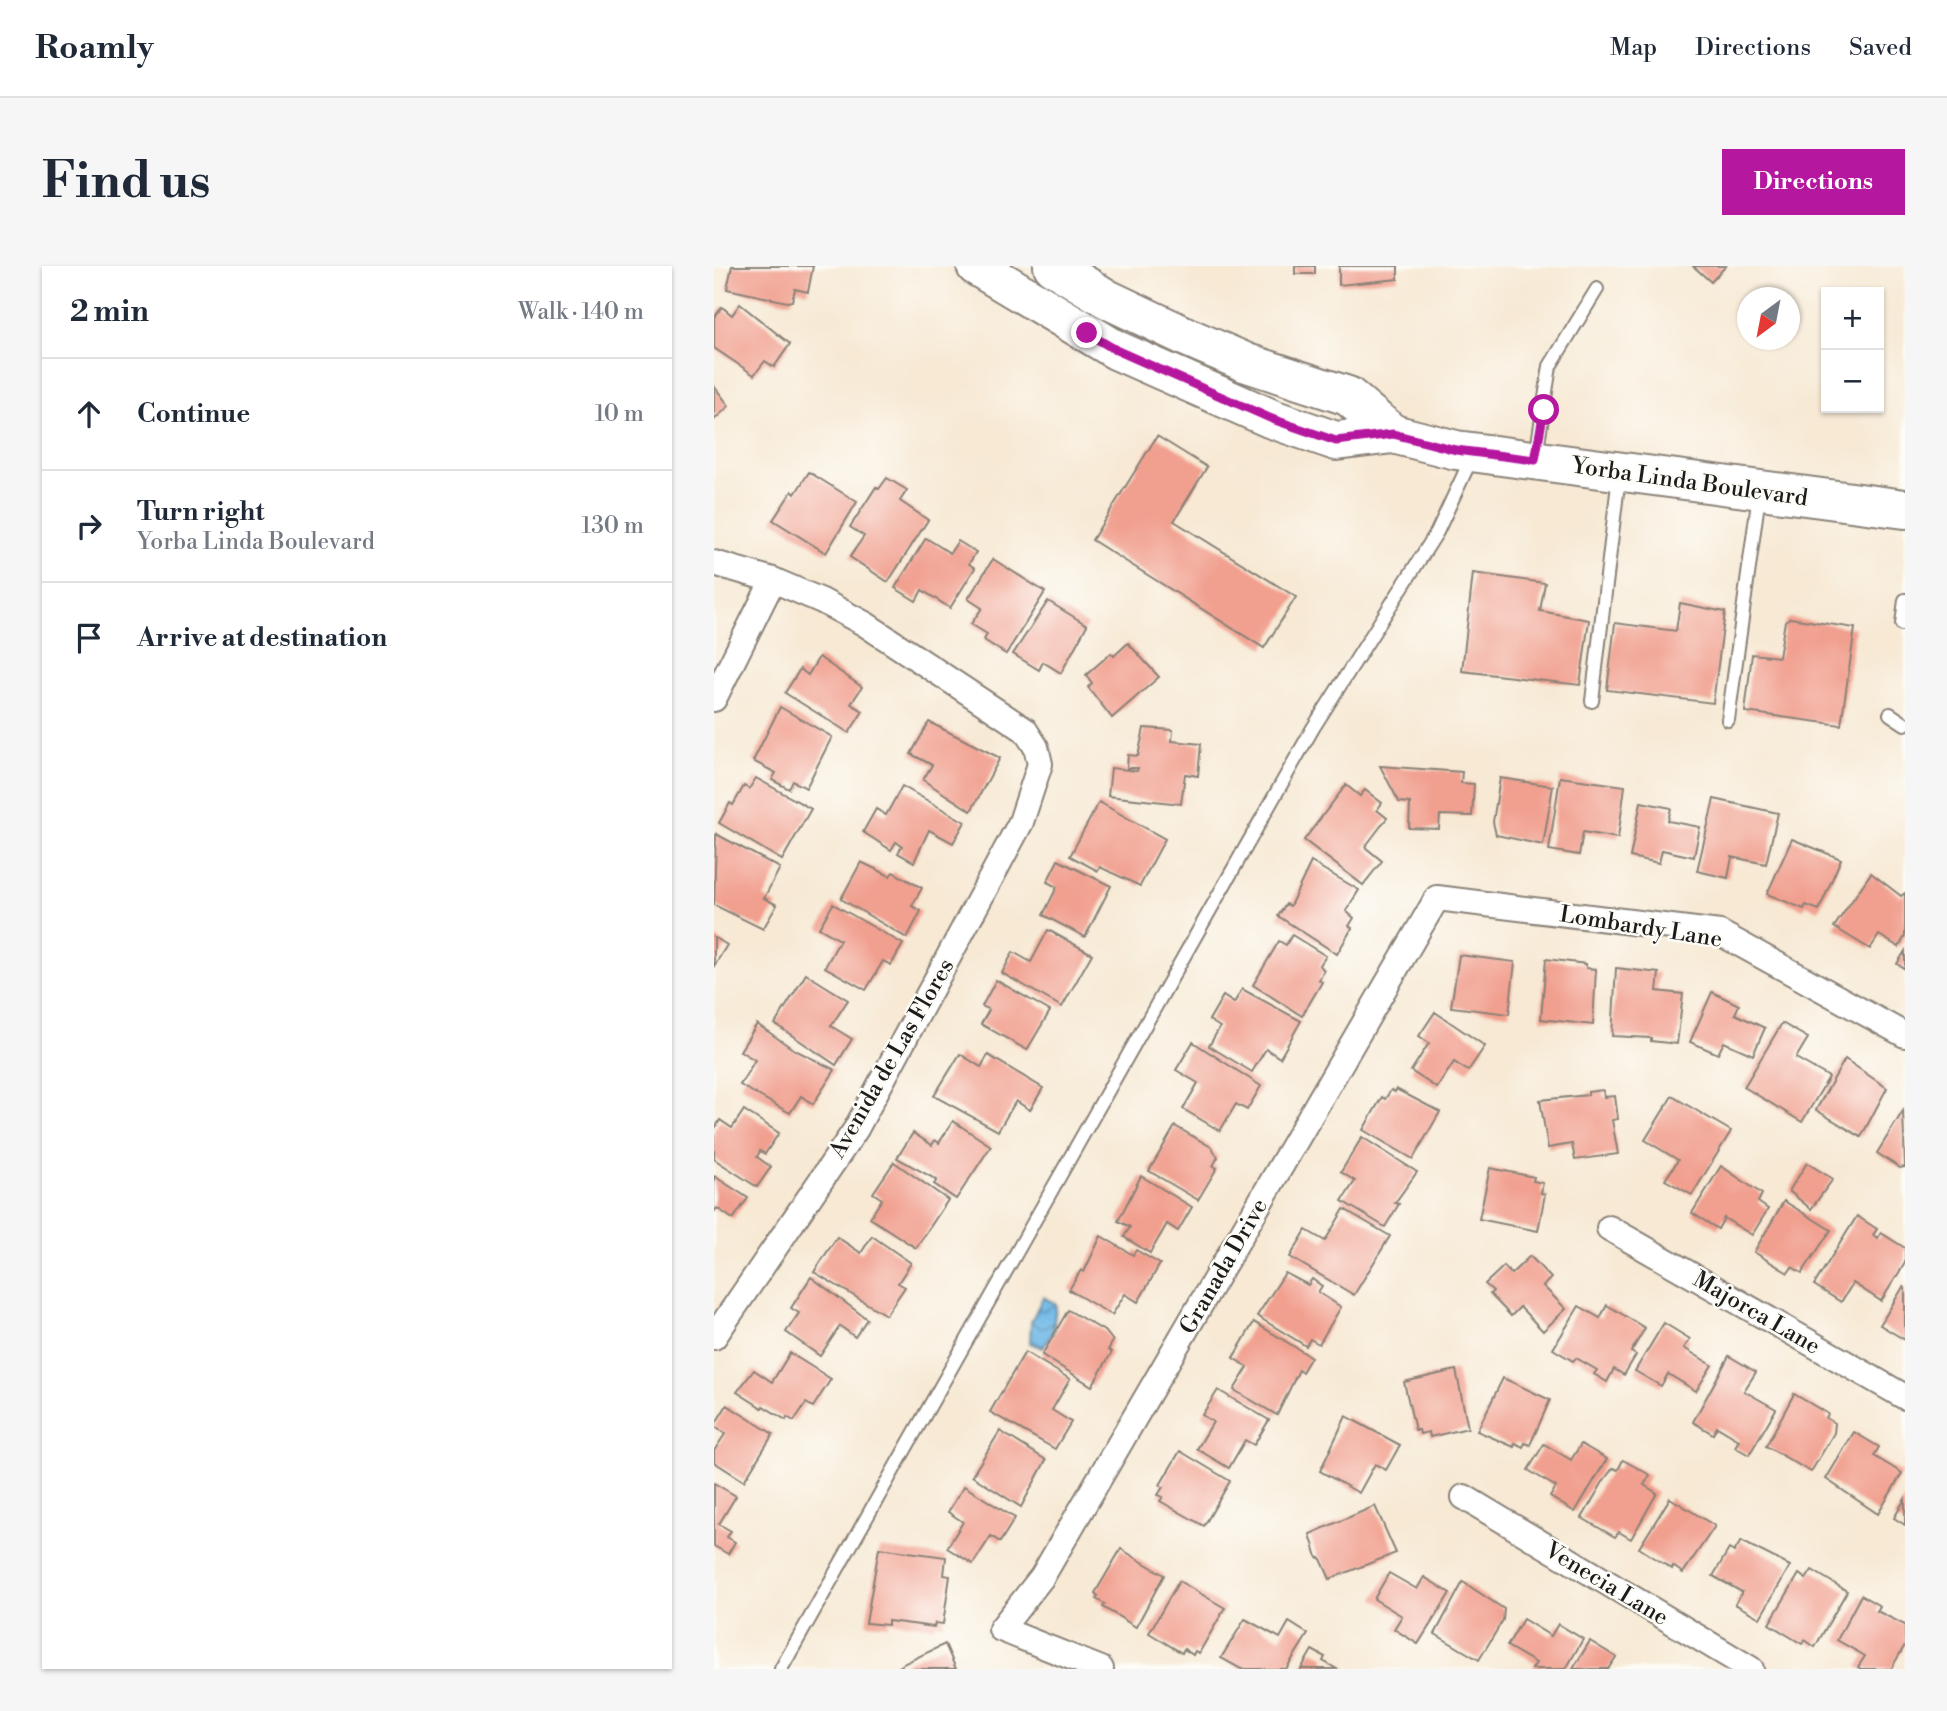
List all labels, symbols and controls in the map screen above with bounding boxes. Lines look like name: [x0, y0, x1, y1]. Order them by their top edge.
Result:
text: Roamly: [35, 28, 154, 69]
text: Map: [1610, 33, 1657, 63]
text: Directions: [1695, 33, 1811, 63]
text: Saved: [1849, 33, 1912, 63]
button: Directions: [1722, 149, 1905, 215]
text: Find us: [42, 152, 211, 213]
north arrow: [1737, 287, 1800, 350]
map controls: [1821, 287, 1884, 413]
button: +: [1821, 287, 1884, 350]
text: 2 min: [70, 293, 149, 331]
text: Walk · 140 m: [518, 298, 644, 326]
route end: [1071, 317, 1102, 348]
button: −: [1821, 350, 1884, 413]
route start: [1528, 394, 1559, 425]
icon: ahead: [70, 395, 108, 433]
text: Continue: [137, 398, 250, 430]
text: 10 m: [595, 400, 644, 428]
street label: Yorba Linda Boulevard: [1569, 451, 1810, 512]
text: Turn right: [137, 496, 265, 528]
icon: right: [70, 507, 108, 545]
text: 130 m: [581, 512, 644, 540]
text: Yorba Linda Boulevard: [137, 528, 375, 556]
icon: arrive: [70, 619, 108, 657]
text: Arrive at destination: [137, 622, 387, 654]
street label: Lombardy Lane: [1558, 900, 1724, 954]
street label: Avenida de Las Flores: [823, 954, 960, 1164]
street label: Granada Drive: [1174, 1194, 1274, 1339]
street label: Majorca Lane: [1688, 1265, 1825, 1361]
street label: Venecia Lane: [1539, 1535, 1673, 1632]

